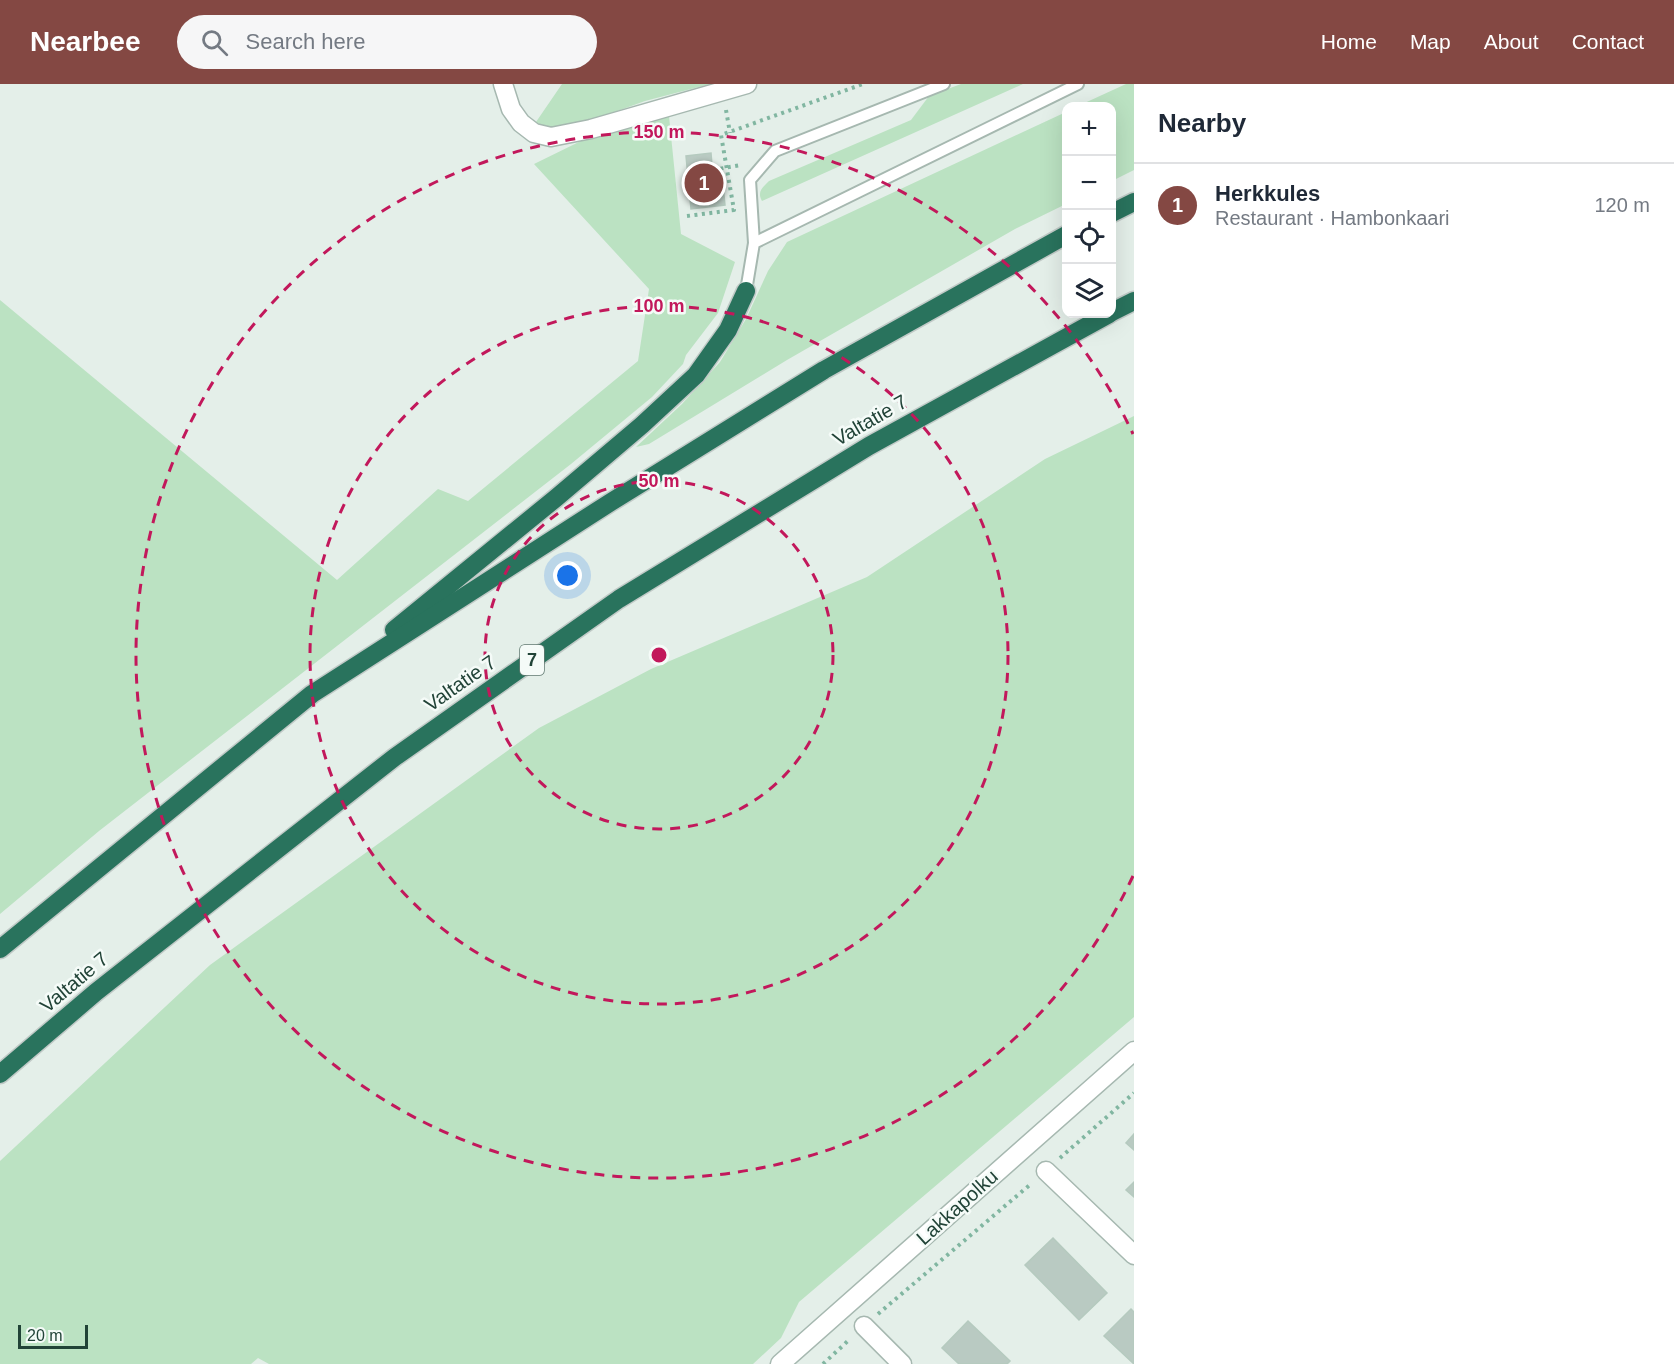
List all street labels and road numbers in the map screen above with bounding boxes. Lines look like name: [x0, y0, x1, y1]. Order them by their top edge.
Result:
street label: Valtatie 7: [829, 390, 911, 450]
road number: 7: [520, 645, 544, 675]
street label: Valtatie 7: [420, 650, 500, 716]
street label: Valtatie 7: [36, 947, 112, 1017]
street label: Lakkapolku: [912, 1165, 1002, 1249]

